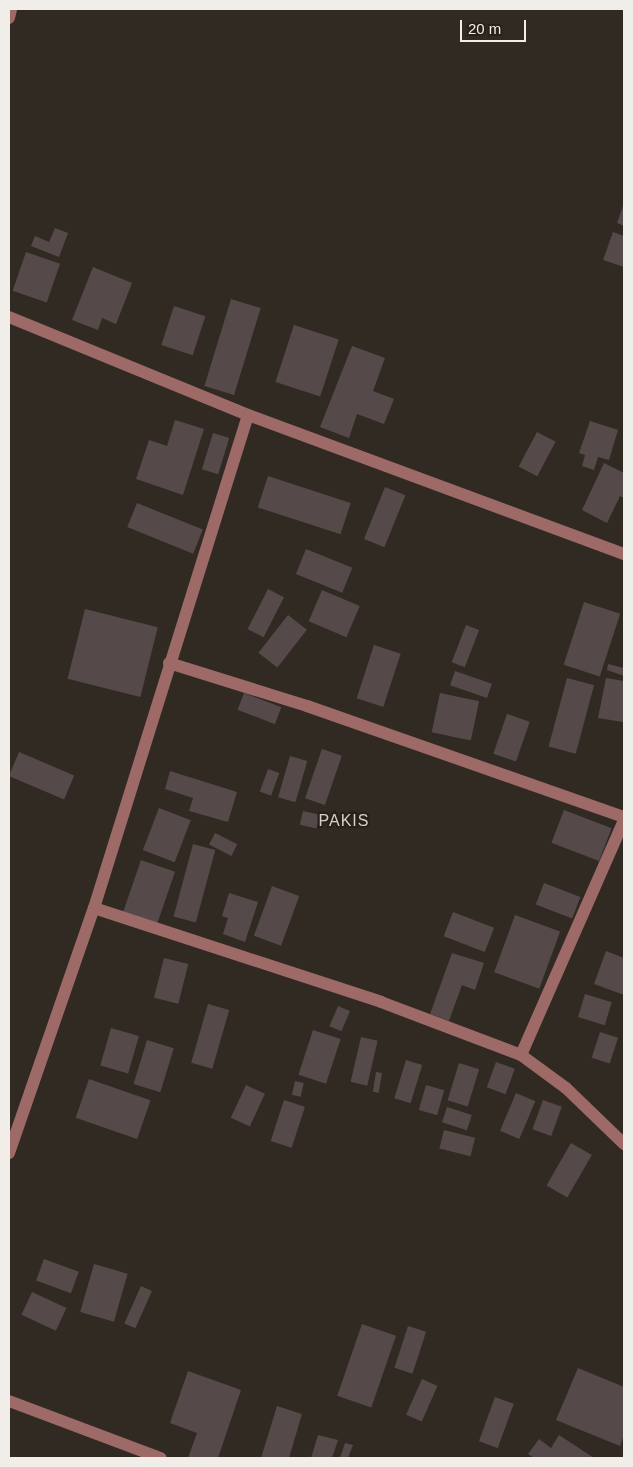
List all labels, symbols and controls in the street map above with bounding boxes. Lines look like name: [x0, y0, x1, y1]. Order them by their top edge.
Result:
scale bar: [463, 10, 529, 42]
text: 20 m: [468, 20, 501, 37]
district label: PAKIS: [318, 811, 370, 831]

